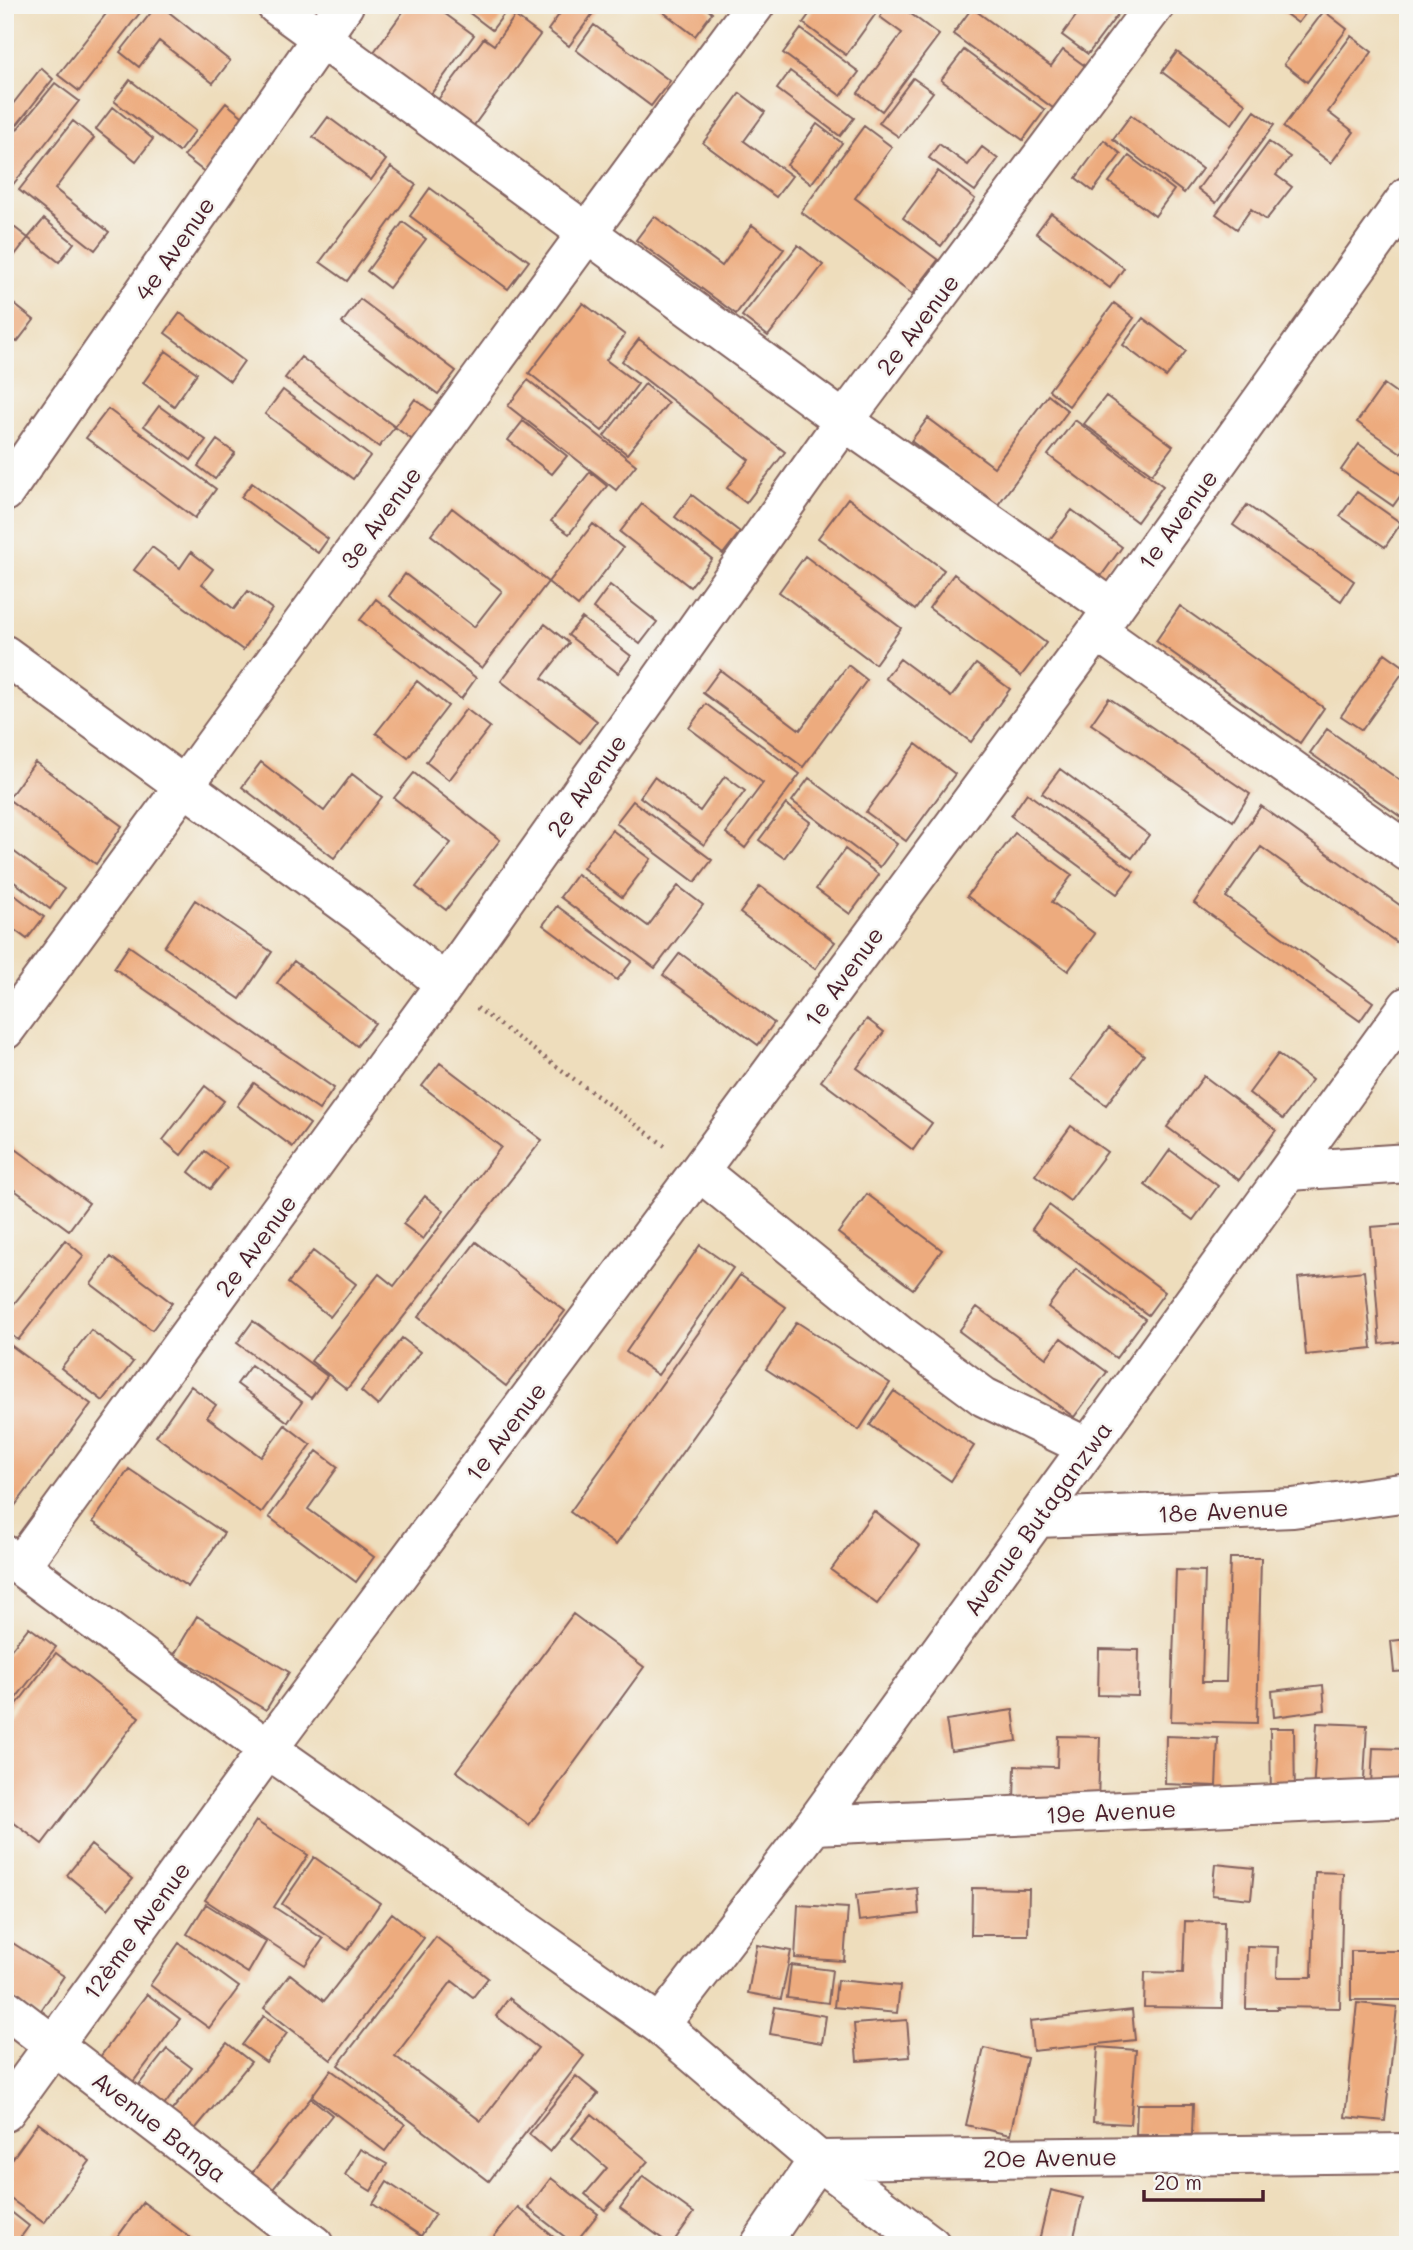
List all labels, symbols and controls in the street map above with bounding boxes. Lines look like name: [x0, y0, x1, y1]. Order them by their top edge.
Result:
street label: 4e Avenue: [127, 190, 221, 306]
street label: 2e Avenue: [869, 267, 965, 381]
street label: 3e Avenue: [332, 459, 428, 575]
street label: 1e Avenue: [1130, 463, 1224, 575]
street label: 2e Avenue: [539, 727, 633, 843]
street label: 1e Avenue: [796, 920, 890, 1032]
street label: 2e Avenue: [208, 1188, 302, 1302]
street label: 1e Avenue: [458, 1375, 552, 1487]
street label: Avenue Butaganzwa: [956, 1414, 1118, 1622]
street label: 18e Avenue: [1157, 1491, 1289, 1529]
street label: 19e Avenue: [1045, 1792, 1177, 1830]
street label: 12ème Avenue: [75, 1855, 197, 2005]
street label: Avenue Banga: [86, 2064, 234, 2188]
street label: 20e Avenue: [983, 2140, 1117, 2174]
scale bar: [1144, 2159, 1262, 2203]
text: 20 m: [1154, 2168, 1202, 2195]

